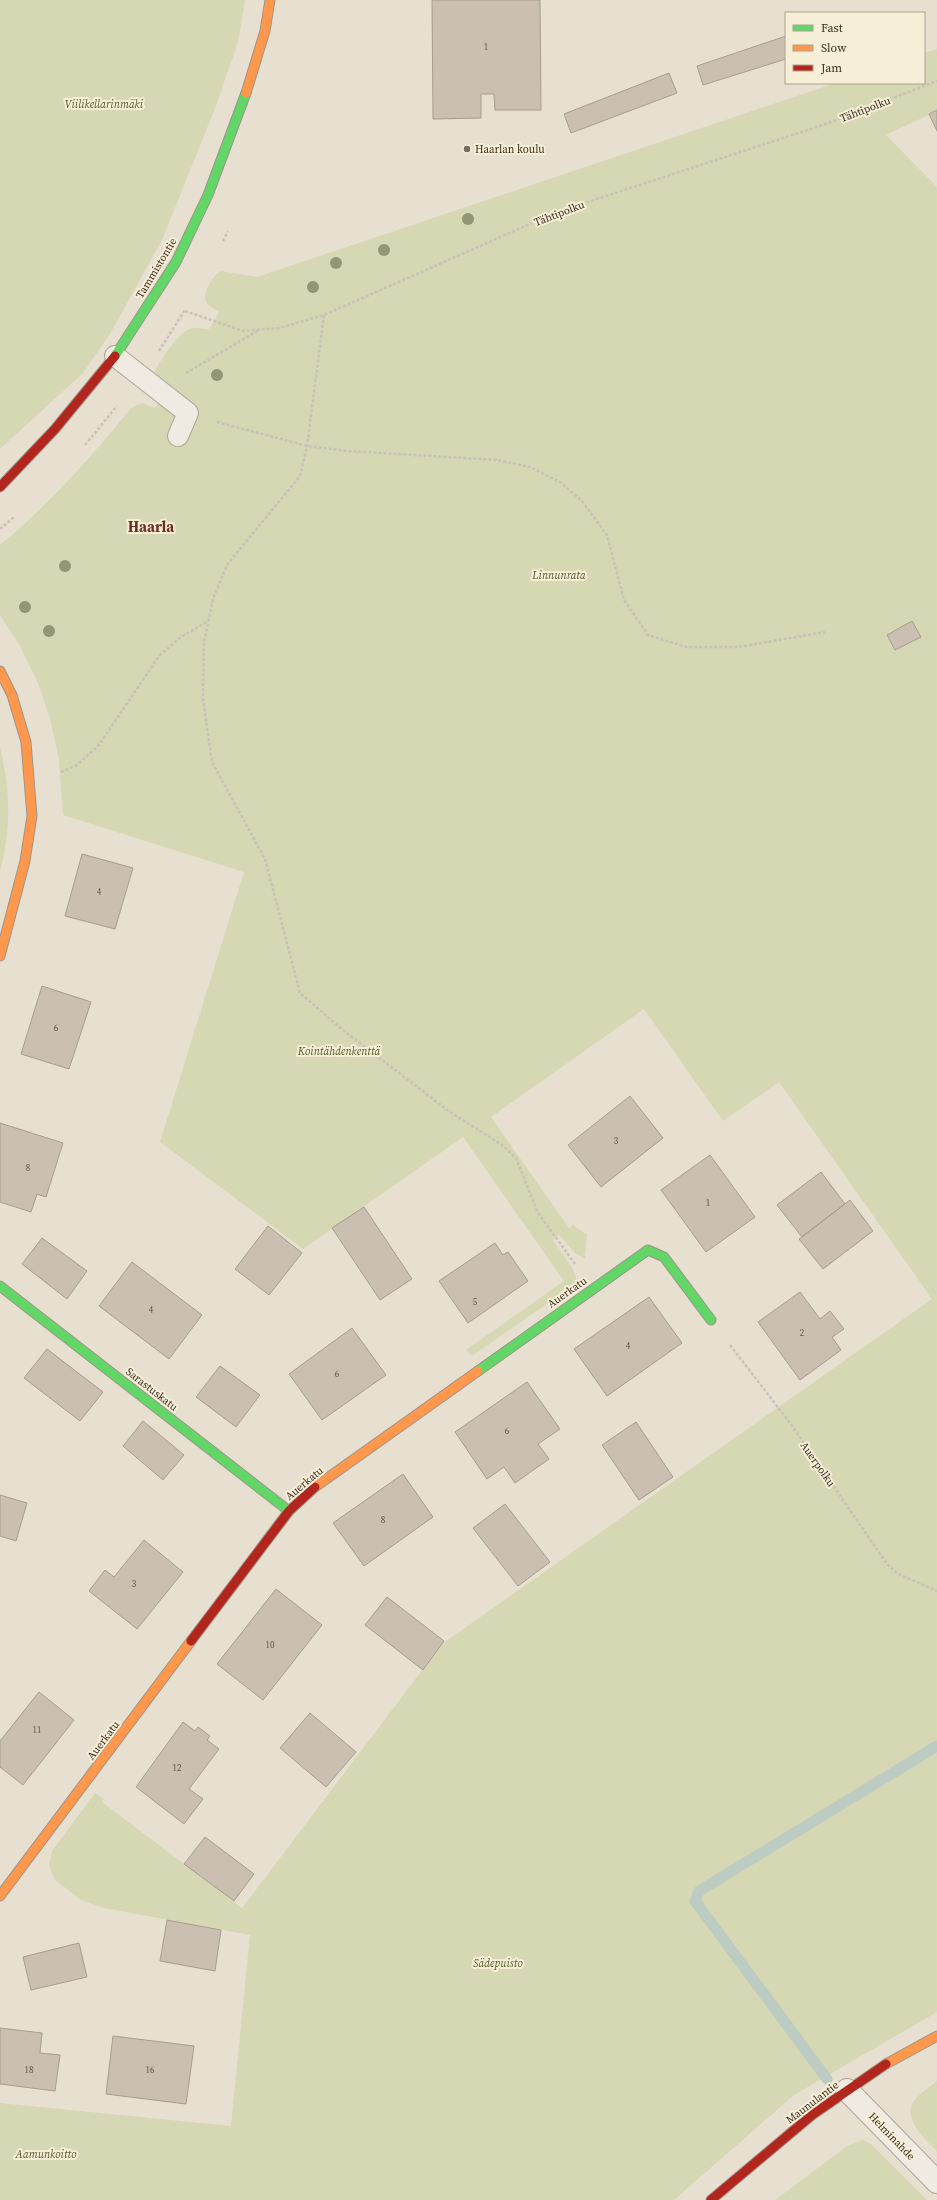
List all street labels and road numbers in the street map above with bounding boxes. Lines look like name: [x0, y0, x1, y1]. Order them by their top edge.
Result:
street label: Tähtipolku: [838, 93, 893, 126]
street label: Tähtipolku: [532, 197, 587, 230]
street label: Tammistontie: [132, 235, 181, 301]
street label: Auerkatu: [545, 1273, 591, 1311]
street label: Sarastuskatu: [123, 1364, 181, 1415]
street label: Auerpolku: [797, 1439, 839, 1490]
street label: Auerkatu: [282, 1463, 327, 1504]
street label: Auerkatu: [84, 1717, 123, 1763]
street label: Maunulantie: [783, 2077, 842, 2127]
street label: Helminahde: [865, 2109, 919, 2164]

